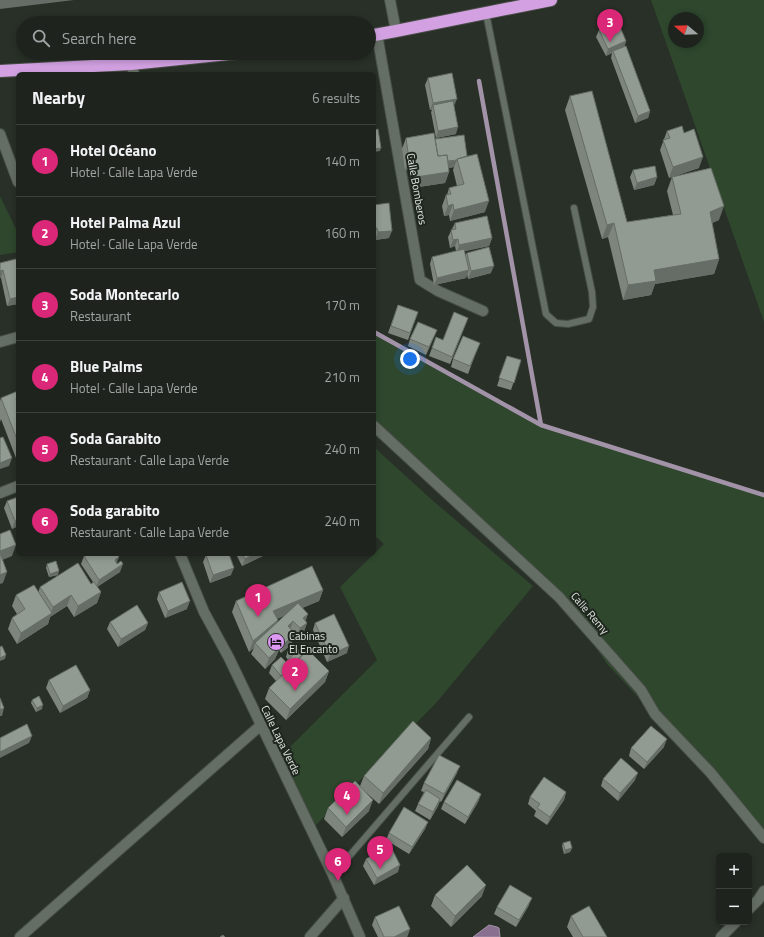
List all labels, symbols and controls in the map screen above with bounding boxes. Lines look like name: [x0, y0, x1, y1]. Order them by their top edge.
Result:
pin: 3: [597, 9, 623, 42]
north arrow: [668, 12, 704, 48]
search box: [16, 16, 376, 60]
icon: search: [30, 27, 52, 49]
text: Search here: [62, 27, 136, 50]
text: Nearby: [32, 85, 85, 111]
text: 6 results: [312, 88, 360, 108]
text: Hotel Océano: [70, 139, 157, 162]
text: 1: [41, 151, 49, 171]
text: 140 m: [324, 151, 360, 171]
street label: Calle Bomberos: [403, 152, 431, 226]
text: Hotel · Calle Lapa Verde: [70, 162, 198, 182]
text: Hotel Palma Azul: [70, 211, 181, 234]
text: 2: [41, 223, 49, 243]
text: 160 m: [324, 223, 360, 243]
text: Hotel · Calle Lapa Verde: [70, 234, 198, 254]
text: Soda Montecarlo: [70, 283, 179, 306]
text: 3: [41, 295, 49, 315]
text: 170 m: [324, 295, 360, 315]
text: Restaurant: [70, 306, 131, 326]
your location: [400, 349, 420, 369]
text: Blue Palms: [70, 355, 143, 378]
text: 4: [41, 367, 49, 387]
text: 210 m: [324, 367, 360, 387]
text: Hotel · Calle Lapa Verde: [70, 378, 198, 398]
text: Soda Garabito: [70, 427, 161, 450]
text: 5: [41, 439, 49, 459]
text: 240 m: [324, 439, 360, 459]
text: Restaurant · Calle Lapa Verde: [70, 450, 229, 470]
text: Soda garabito: [70, 499, 160, 522]
text: 6: [41, 511, 49, 531]
text: 240 m: [324, 511, 360, 531]
text: Restaurant · Calle Lapa Verde: [70, 522, 229, 542]
pin: 1: [245, 584, 271, 617]
street label: Calle Remy: [567, 588, 613, 638]
place label: Cabinas El Encanto: [289, 628, 338, 657]
hotel icon: Cabinas El Encanto: [266, 632, 286, 652]
pin: 2: [282, 658, 308, 691]
street label: Calle Lapa Verde: [257, 702, 305, 778]
pin: 4: [334, 782, 360, 815]
pin: 5: [367, 836, 393, 869]
pin: 6: [325, 848, 351, 881]
map controls: [716, 853, 752, 925]
button: +: [716, 853, 752, 889]
button: −: [716, 889, 752, 925]

